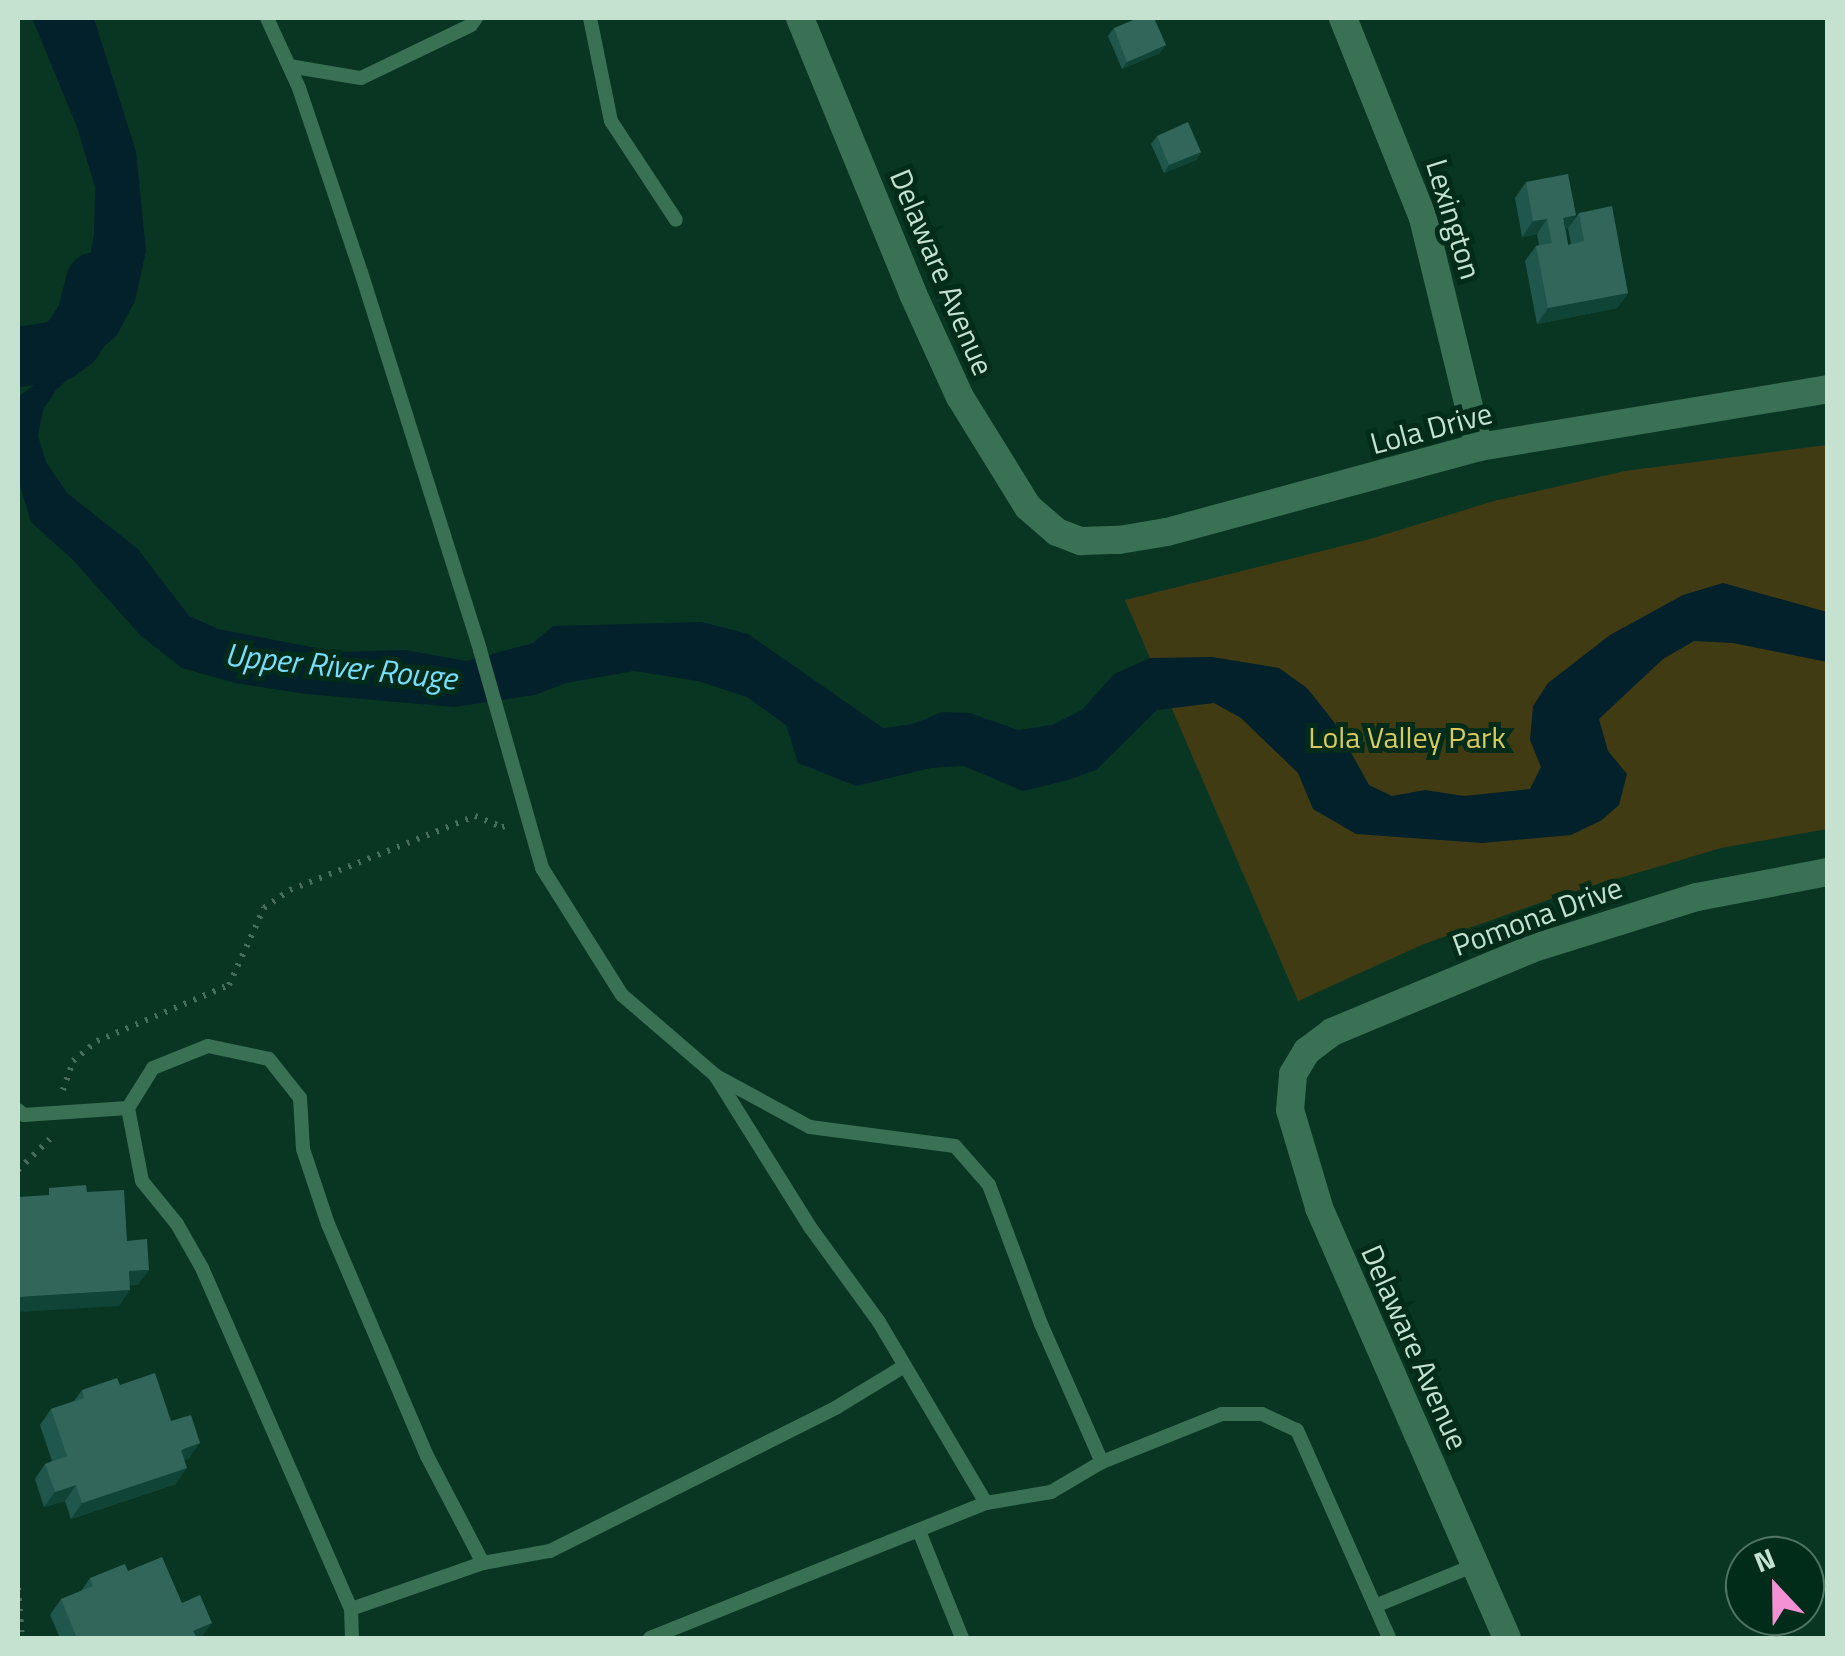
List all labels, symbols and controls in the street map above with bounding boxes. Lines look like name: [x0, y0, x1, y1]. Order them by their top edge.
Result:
street label: Lexington: [1419, 155, 1489, 283]
street label: Delaware Avenue: [882, 164, 1002, 380]
street label: Lola Drive: [1366, 395, 1496, 461]
water label: Upper River Rouge: [223, 635, 459, 697]
park label: Lola Valley Park: [1308, 719, 1506, 755]
street label: Pomona Drive: [1447, 869, 1627, 963]
street label: Delaware Avenue: [1354, 1239, 1476, 1455]
north arrow: [1725, 1536, 1825, 1636]
text: N: [1747, 1536, 1781, 1583]

